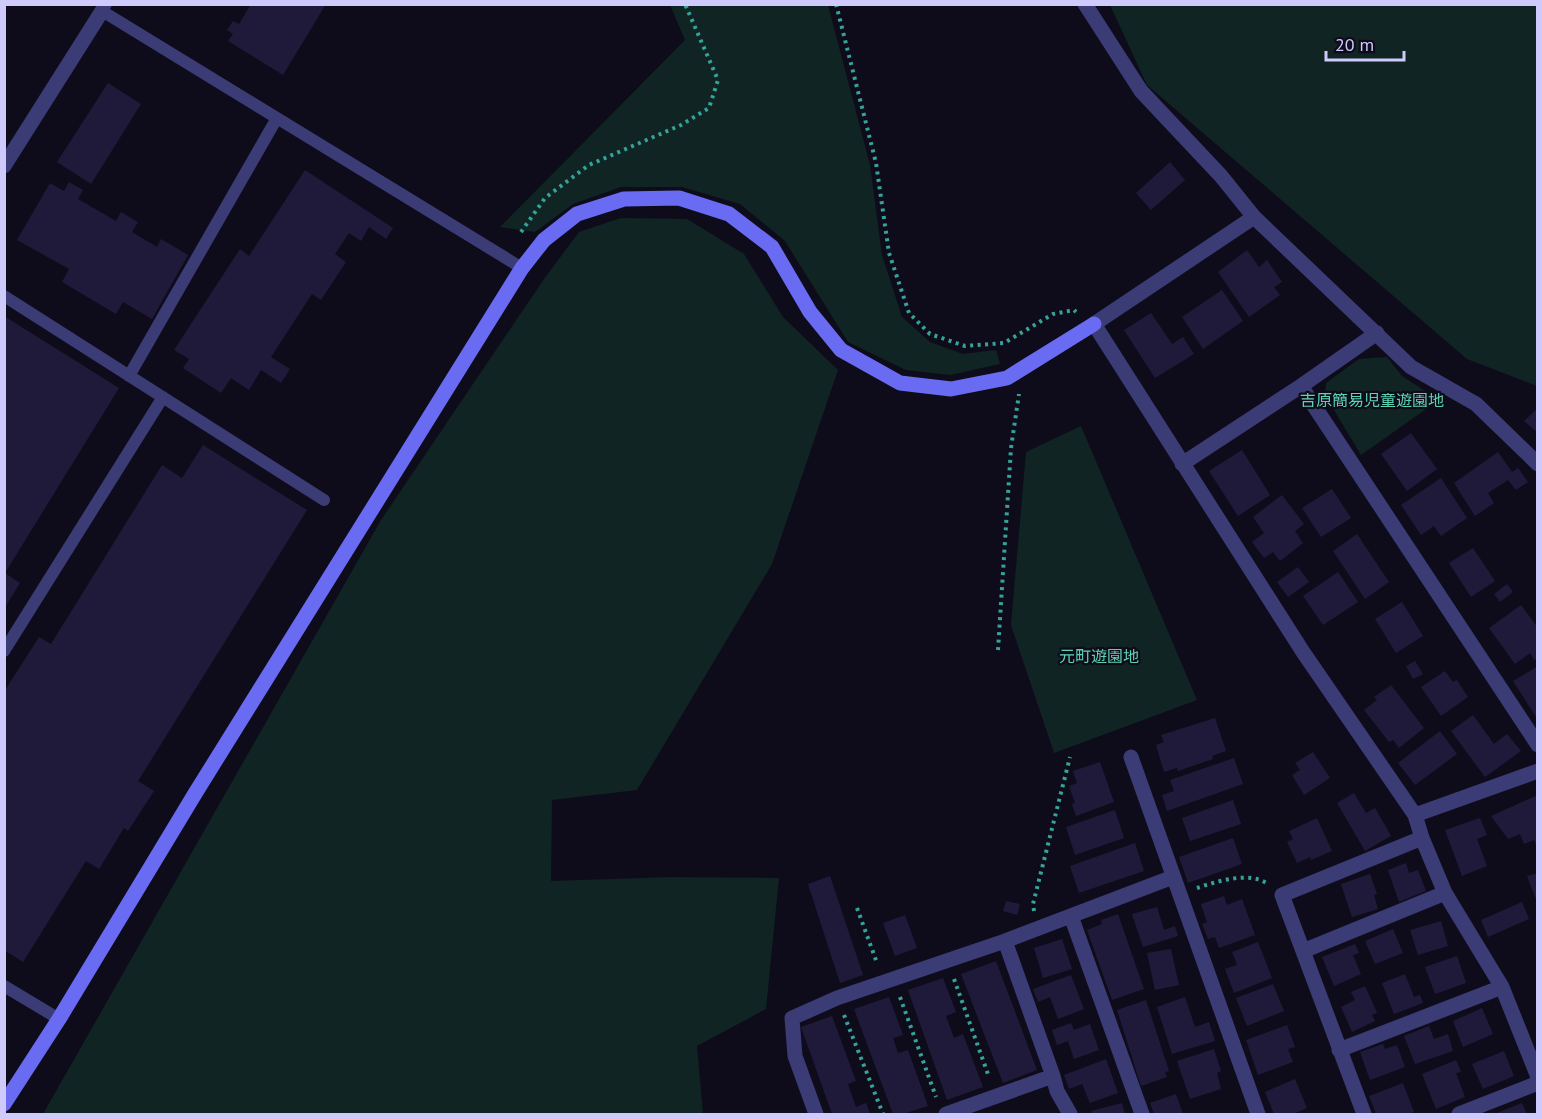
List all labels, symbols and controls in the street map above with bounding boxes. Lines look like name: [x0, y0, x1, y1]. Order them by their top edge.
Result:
scale bar: [1326, 24, 1404, 62]
text: 20 m: [1335, 33, 1374, 56]
park label: 吉原簡易児童遊園地: [1300, 390, 1444, 410]
park label: 元町遊園地: [1059, 646, 1139, 666]

